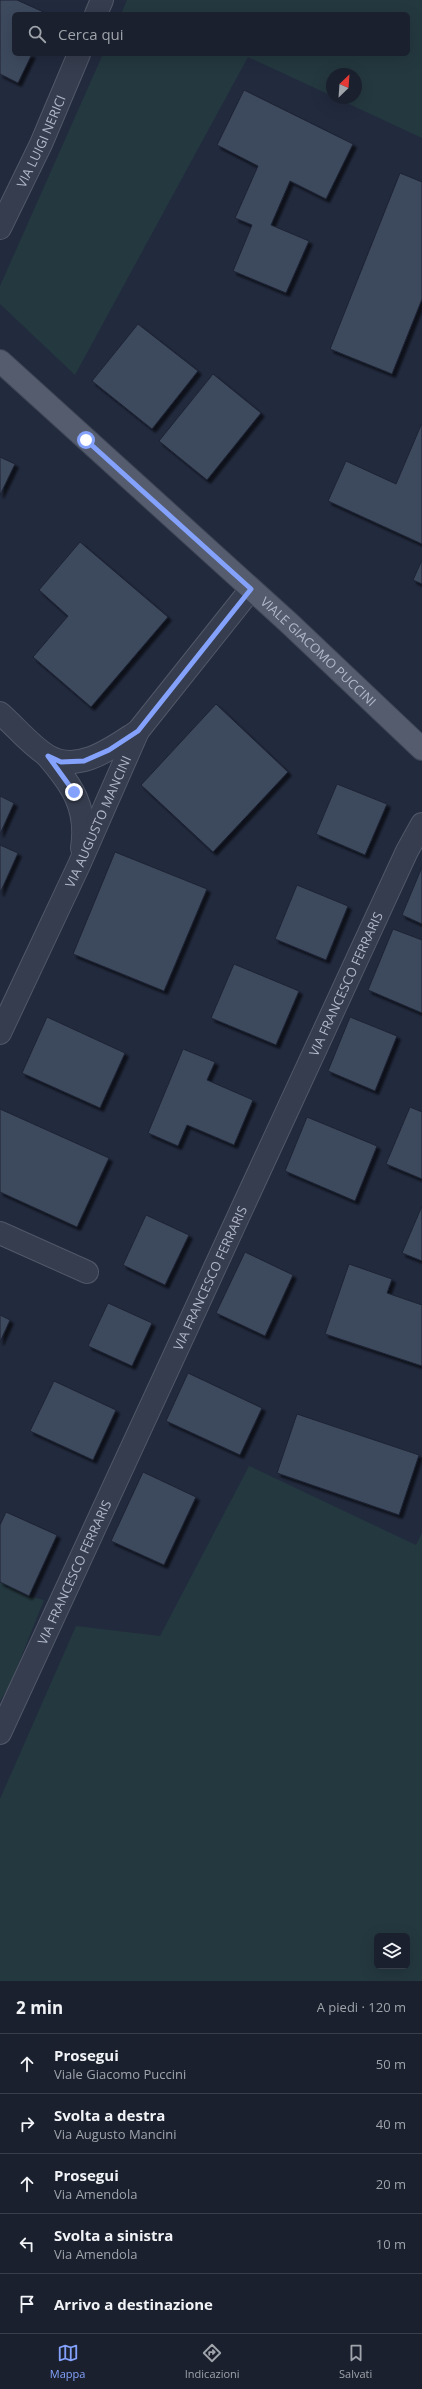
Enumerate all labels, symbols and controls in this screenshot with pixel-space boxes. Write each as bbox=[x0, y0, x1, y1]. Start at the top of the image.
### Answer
search box bbox=[12, 12, 410, 56]
icon: search bbox=[26, 23, 48, 45]
text: Cerca qui bbox=[58, 24, 124, 44]
north arrow bbox=[326, 68, 362, 104]
street label: VIA LUIGI NERICI bbox=[12, 92, 70, 191]
route start bbox=[77, 431, 95, 449]
street label: VIALE GIACOMO PUCCINI bbox=[257, 593, 380, 710]
street label: VIA AUGUSTO MANCINI bbox=[61, 753, 135, 890]
route end bbox=[65, 783, 83, 801]
street label: VIA FRANCESCO FERRARIS bbox=[305, 909, 387, 1059]
street label: VIA FRANCESCO FERRARIS bbox=[169, 1203, 251, 1353]
street label: VIA FRANCESCO FERRARIS bbox=[33, 1497, 115, 1647]
map controls bbox=[374, 1933, 410, 1969]
button: layers bbox=[374, 1933, 410, 1969]
text: 2 min bbox=[16, 1996, 63, 2019]
text: A piedi · 120 m bbox=[317, 1998, 406, 2016]
text: Prosegui bbox=[54, 2045, 119, 2065]
icon: ahead bbox=[16, 2053, 38, 2075]
text: 50 m bbox=[376, 2055, 406, 2073]
text: Viale Giacomo Puccini bbox=[54, 2065, 186, 2083]
text: Svolta a destra bbox=[54, 2105, 165, 2125]
icon: right bbox=[16, 2113, 38, 2135]
text: 40 m bbox=[376, 2115, 406, 2133]
text: Via Augusto Mancini bbox=[54, 2125, 177, 2143]
text: Prosegui bbox=[54, 2165, 119, 2185]
icon: ahead bbox=[16, 2173, 38, 2195]
text: 20 m bbox=[376, 2175, 406, 2193]
text: Via Amendola bbox=[54, 2185, 137, 2203]
text: Svolta a sinistra bbox=[54, 2225, 173, 2245]
icon: left bbox=[16, 2233, 38, 2255]
text: 10 m bbox=[376, 2235, 406, 2253]
text: Via Amendola bbox=[54, 2245, 137, 2263]
icon: arrive bbox=[16, 2293, 38, 2315]
text: Arrivo a destinazione bbox=[54, 2294, 213, 2314]
tab: Mappa bbox=[50, 2342, 85, 2381]
tab: Indicazioni bbox=[185, 2342, 240, 2381]
tab: Salvati bbox=[339, 2342, 372, 2381]

